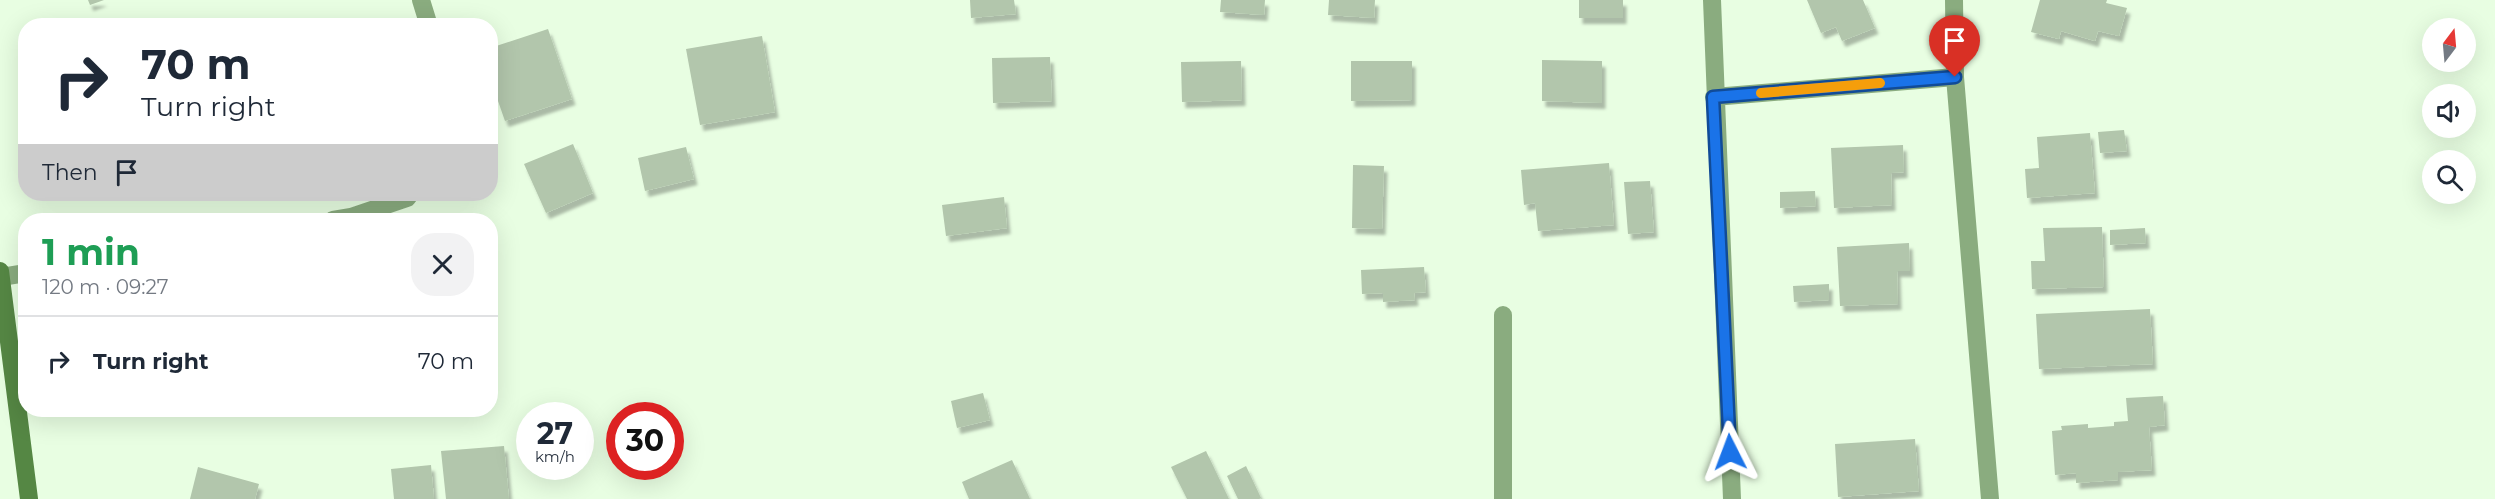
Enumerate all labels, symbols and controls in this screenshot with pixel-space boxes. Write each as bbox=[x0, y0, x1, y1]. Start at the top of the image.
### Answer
pin bbox=[1929, 15, 1980, 77]
north arrow bbox=[2422, 18, 2476, 72]
map controls bbox=[2422, 18, 2476, 204]
icon: arrive bbox=[1938, 24, 1971, 57]
text: 70 m bbox=[141, 38, 251, 90]
icon: right bbox=[42, 42, 120, 120]
button: sound bbox=[2422, 84, 2476, 138]
text: Turn right bbox=[141, 90, 276, 123]
button: search bbox=[2422, 150, 2476, 204]
icon: arrive bbox=[110, 156, 143, 189]
text: Then bbox=[42, 159, 98, 186]
text: 1 min bbox=[42, 230, 140, 274]
button: close bbox=[411, 233, 474, 296]
text: 120 m · 09:27 bbox=[42, 275, 169, 299]
icon: right bbox=[42, 345, 75, 378]
text: Turn right bbox=[93, 348, 208, 375]
text: 70 m bbox=[418, 348, 474, 375]
speed limit sign: 30 bbox=[606, 402, 684, 480]
text: 27 bbox=[537, 415, 573, 452]
position arrow bbox=[1698, 420, 1762, 484]
text: km/h bbox=[535, 447, 575, 466]

